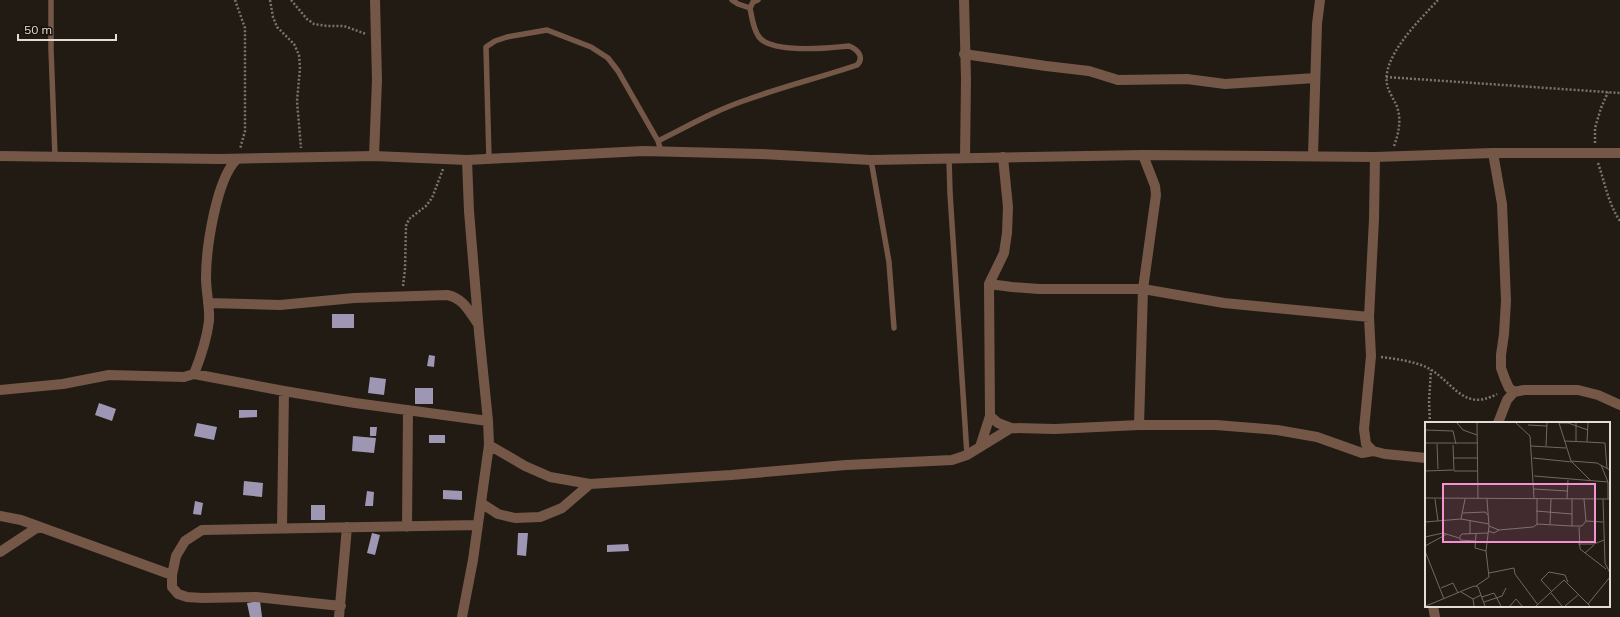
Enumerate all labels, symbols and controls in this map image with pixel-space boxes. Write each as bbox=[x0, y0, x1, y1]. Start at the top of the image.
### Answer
scale bar bbox=[18, 16, 116, 42]
text: 50 m bbox=[24, 22, 52, 37]
inset map bbox=[1425, 422, 1610, 607]

